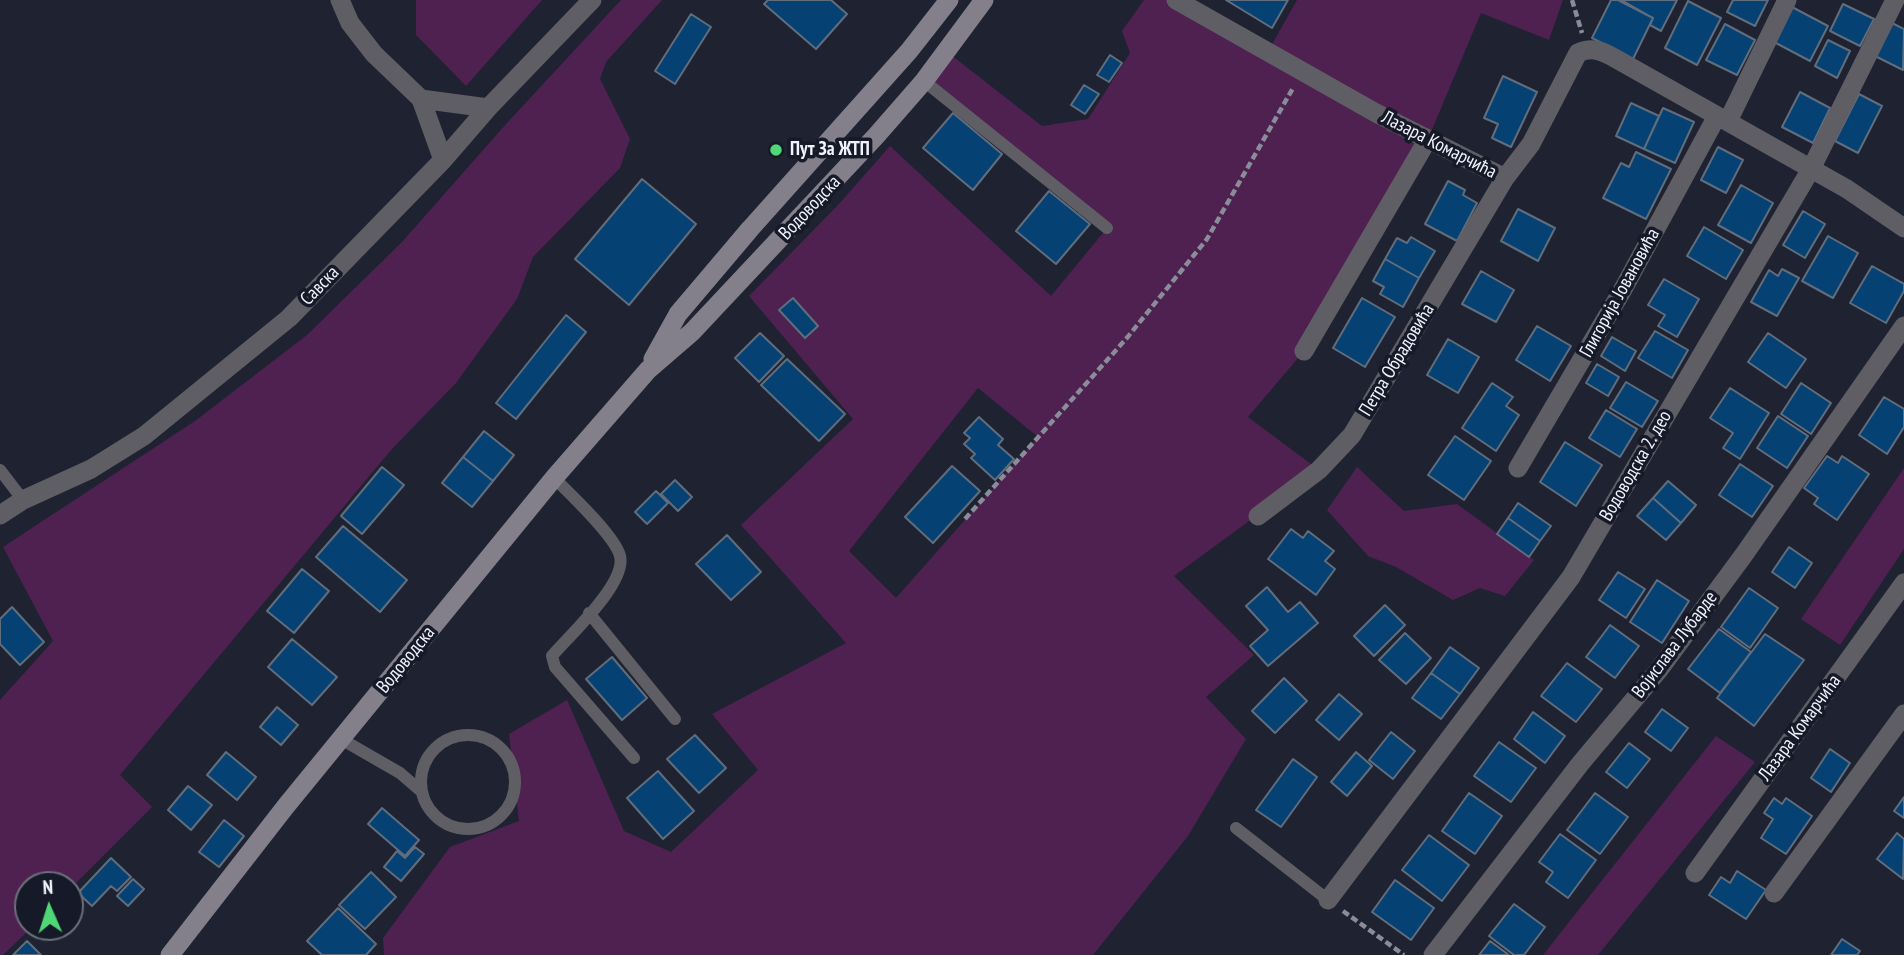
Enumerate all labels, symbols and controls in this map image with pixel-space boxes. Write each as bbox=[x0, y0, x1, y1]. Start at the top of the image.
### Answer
street label: Лазара Комарчића bbox=[1378, 106, 1500, 184]
place label: Пут За ЖТП bbox=[790, 139, 870, 161]
marker: Пут За ЖТП bbox=[768, 142, 784, 158]
street label: Водоводска bbox=[775, 171, 845, 245]
street label: Глигорија Јовановића bbox=[1575, 225, 1665, 361]
street label: Савска bbox=[296, 262, 344, 310]
street label: Петра Обрадовића bbox=[1355, 300, 1439, 420]
street label: Водоводска 2. део bbox=[1595, 407, 1677, 525]
street label: Војислава Лубарде bbox=[1627, 587, 1723, 703]
street label: Водоводска bbox=[372, 622, 440, 698]
street label: Лазара Комарчића bbox=[1754, 670, 1846, 786]
north arrow bbox=[14, 871, 84, 941]
text: N bbox=[42, 875, 54, 899]

